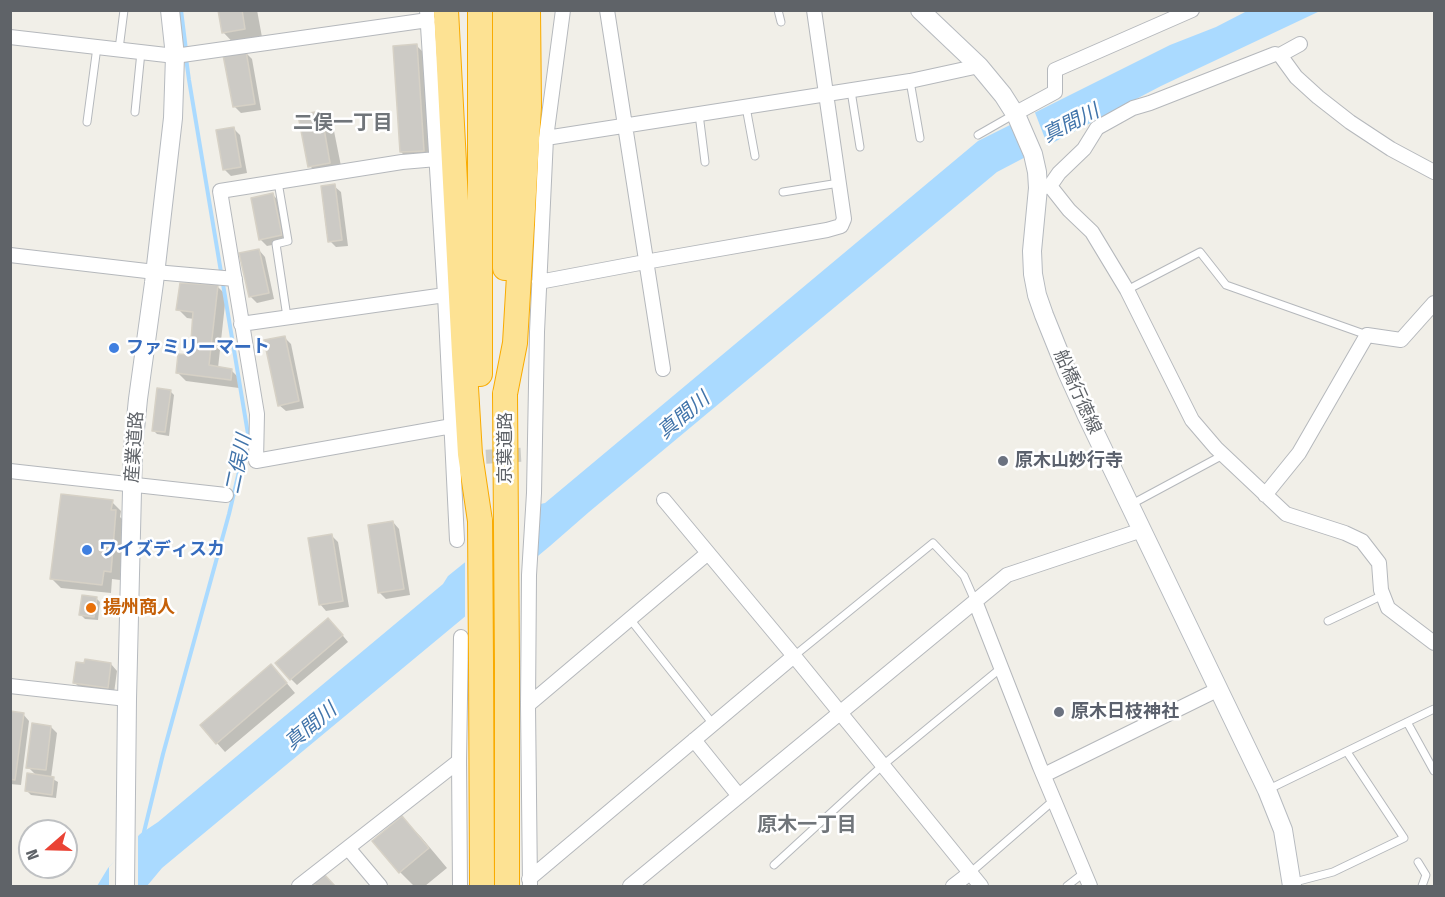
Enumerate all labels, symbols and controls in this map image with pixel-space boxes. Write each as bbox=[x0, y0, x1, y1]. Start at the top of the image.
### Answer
water label: 真間川 bbox=[1039, 100, 1103, 148]
district label: 二俣一丁目 bbox=[293, 111, 393, 135]
place label: ファミリーマート bbox=[126, 337, 270, 359]
marker: ファミリーマート bbox=[107, 341, 121, 355]
street label: 船橋行徳線 bbox=[1049, 346, 1105, 438]
water label: 真間川 bbox=[653, 388, 715, 444]
street label: 産業道路 bbox=[122, 410, 148, 484]
street label: 京葉道路 bbox=[495, 412, 517, 484]
water label: 二俣川 bbox=[221, 432, 257, 496]
place label: 原木山妙行寺 bbox=[1015, 450, 1123, 472]
marker: 原木山妙行寺 bbox=[996, 454, 1010, 468]
place label: ワイズディスカ bbox=[99, 539, 225, 561]
marker: ワイズディスカ bbox=[80, 543, 94, 557]
place label: 揚州商人 bbox=[103, 597, 175, 619]
marker: 揚州商人 bbox=[84, 601, 98, 615]
water label: 真間川 bbox=[280, 699, 342, 755]
place label: 原木日枝神社 bbox=[1071, 701, 1179, 723]
marker: 原木日枝神社 bbox=[1052, 705, 1066, 719]
district label: 原木一丁目 bbox=[757, 813, 857, 837]
north arrow bbox=[18, 819, 78, 879]
text: N bbox=[22, 847, 43, 862]

